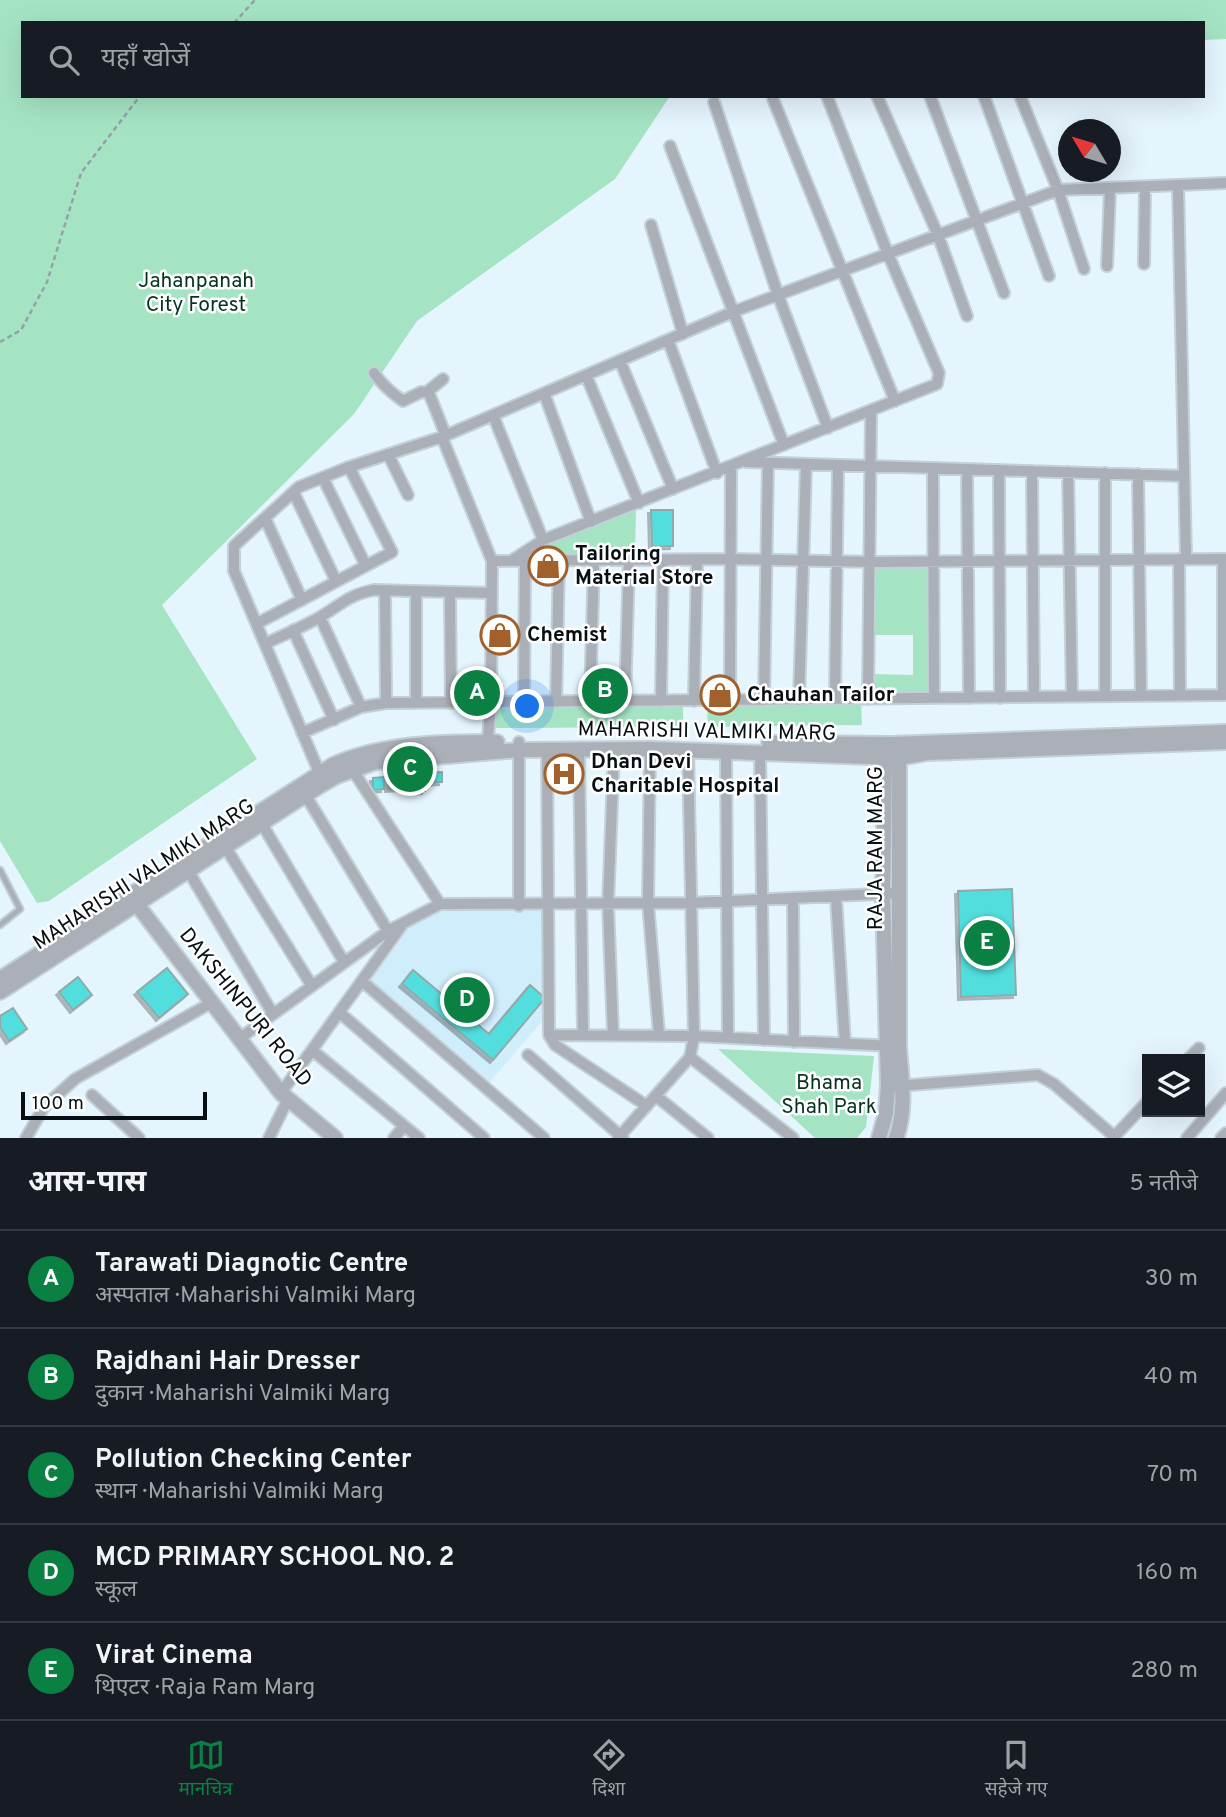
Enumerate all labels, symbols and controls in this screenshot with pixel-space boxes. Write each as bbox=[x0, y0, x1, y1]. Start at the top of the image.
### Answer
search box bbox=[21, 21, 1205, 98]
icon: search bbox=[45, 41, 83, 79]
text: यहाँ खोजें bbox=[101, 43, 190, 76]
north arrow bbox=[1058, 119, 1121, 182]
park label: Jahanpanah City Forest bbox=[138, 268, 254, 319]
place label: Tailoring Material Store bbox=[575, 541, 713, 592]
shop icon: Tailoring Material Store bbox=[527, 545, 569, 587]
shop icon: Chemist bbox=[479, 614, 521, 656]
place label: Chemist bbox=[527, 622, 607, 649]
pin: B bbox=[582, 665, 628, 717]
pin: A bbox=[454, 667, 500, 719]
shop icon: Chauhan Tailor bbox=[699, 674, 741, 716]
place label: Chauhan Tailor bbox=[747, 682, 895, 709]
your location bbox=[510, 689, 544, 723]
street label: MAHARISHI VALMIKI MARG bbox=[577, 716, 837, 748]
pin: C bbox=[387, 743, 433, 795]
place label: Dhan Devi Charitable Hospital bbox=[591, 749, 779, 800]
hospital icon: Dhan Devi Charitable Hospital bbox=[543, 753, 585, 795]
street label: RAJA RAM MARG bbox=[863, 766, 890, 930]
street label: MAHARISHI VALMIKI MARG bbox=[28, 793, 260, 957]
pin: E bbox=[964, 917, 1010, 969]
street label: DAKSHINPURI ROAD bbox=[172, 923, 318, 1093]
pin: D bbox=[444, 974, 490, 1026]
map controls bbox=[1142, 1054, 1205, 1117]
button: layers bbox=[1142, 1054, 1205, 1117]
park label: Bhama Shah Park bbox=[781, 1070, 877, 1121]
scale bar bbox=[21, 1089, 206, 1121]
text: 100 m bbox=[32, 1092, 84, 1116]
text: आस-पास bbox=[28, 1165, 146, 1202]
text: 5 नतीजे bbox=[1129, 1170, 1198, 1199]
text: Tarawati Diagnotic Centre bbox=[95, 1248, 408, 1281]
text: A bbox=[43, 1265, 59, 1294]
text: 30 m bbox=[1145, 1265, 1198, 1294]
text: अस्पताल · Maharishi Valmiki Marg bbox=[95, 1282, 416, 1311]
text: Rajdhani Hair Dresser bbox=[95, 1346, 360, 1379]
text: B bbox=[43, 1363, 59, 1392]
text: 40 m bbox=[1144, 1363, 1198, 1392]
text: दुकान · Maharishi Valmiki Marg bbox=[95, 1380, 390, 1409]
text: Pollution Checking Center bbox=[95, 1444, 412, 1477]
text: C bbox=[44, 1461, 58, 1490]
text: 70 m bbox=[1147, 1461, 1198, 1490]
text: स्थान · Maharishi Valmiki Marg bbox=[95, 1478, 384, 1507]
text: MCD PRIMARY SCHOOL NO. 2 bbox=[95, 1542, 454, 1575]
text: D bbox=[43, 1559, 59, 1588]
text: 160 m bbox=[1136, 1559, 1198, 1588]
text: स्कूल bbox=[95, 1576, 137, 1605]
text: Virat Cinema bbox=[95, 1640, 253, 1673]
text: E bbox=[44, 1657, 58, 1686]
text: 280 m bbox=[1130, 1657, 1198, 1686]
text: थिएटर · Raja Ram Marg bbox=[95, 1674, 315, 1703]
tab: मानचित्र bbox=[178, 1736, 233, 1803]
tab: दिशा bbox=[590, 1736, 628, 1803]
tab: सहेजे गए bbox=[985, 1736, 1047, 1803]

